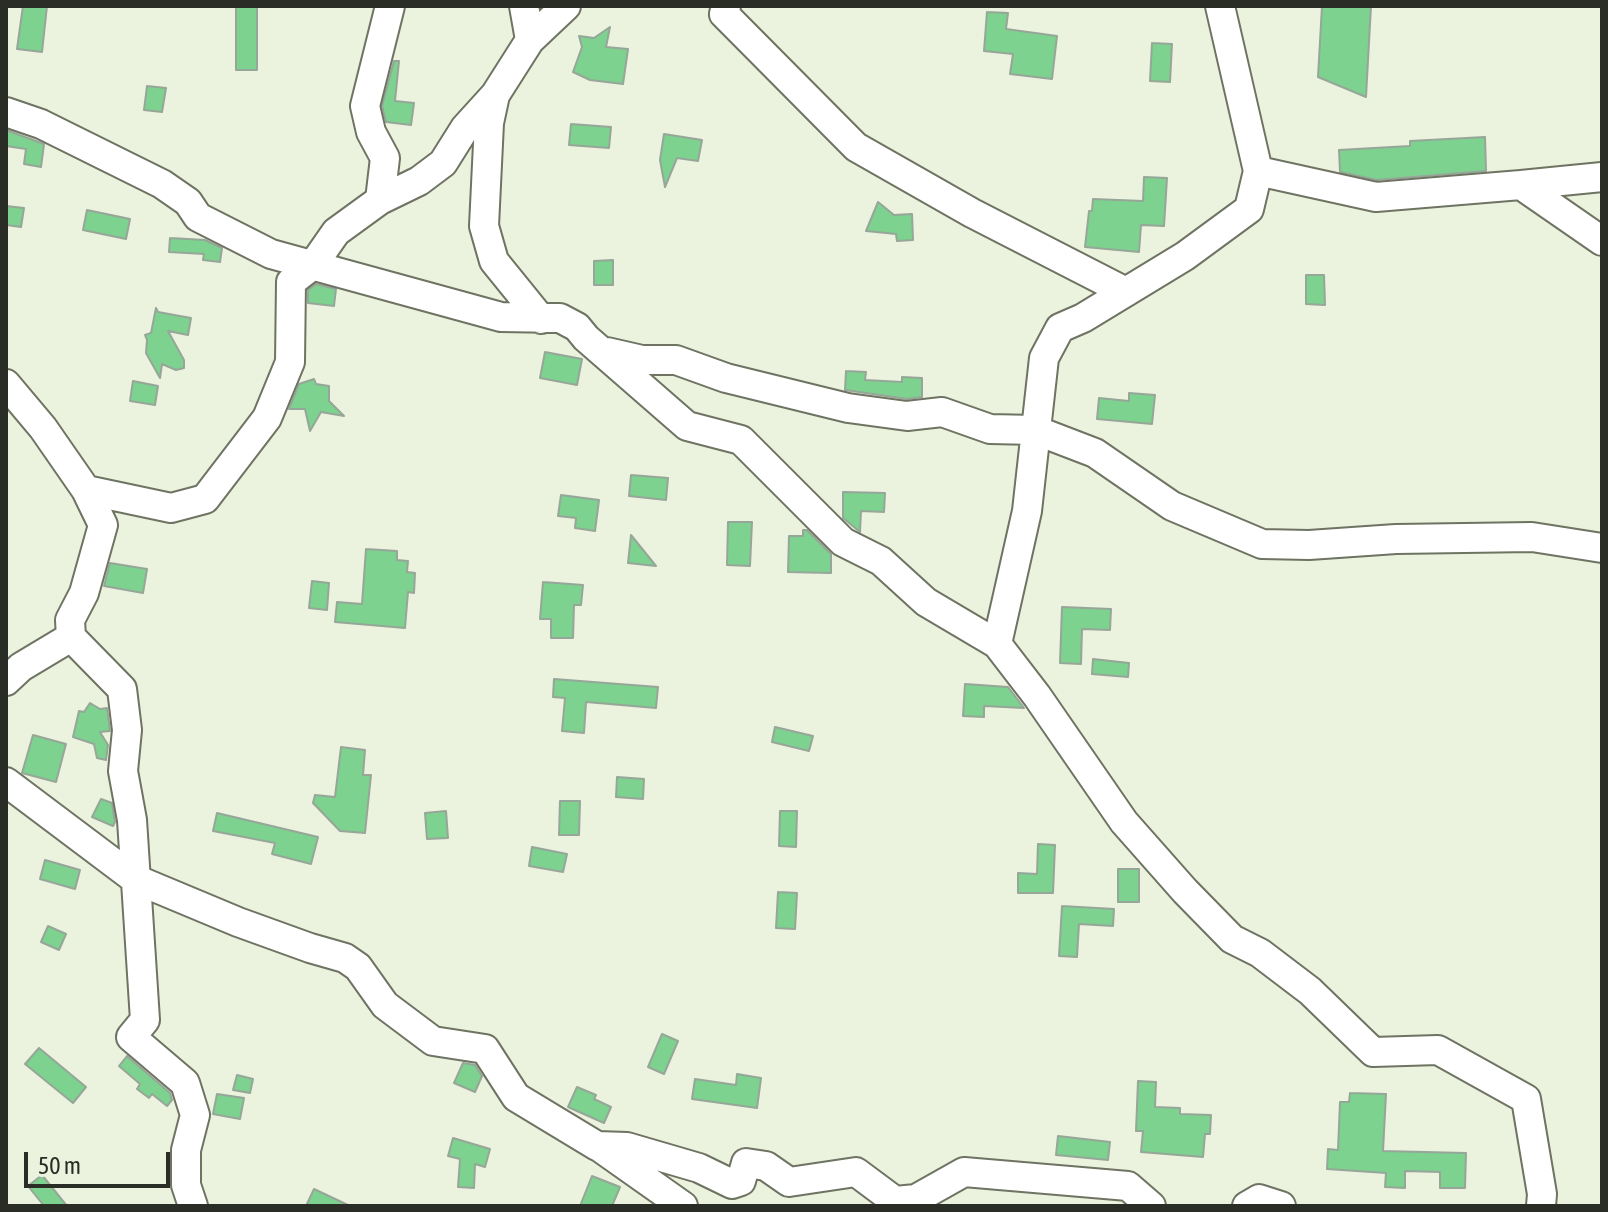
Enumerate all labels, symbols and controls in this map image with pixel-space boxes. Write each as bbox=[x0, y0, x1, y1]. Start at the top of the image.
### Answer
scale bar bbox=[28, 1136, 174, 1186]
text: 50 m bbox=[38, 1152, 81, 1179]

